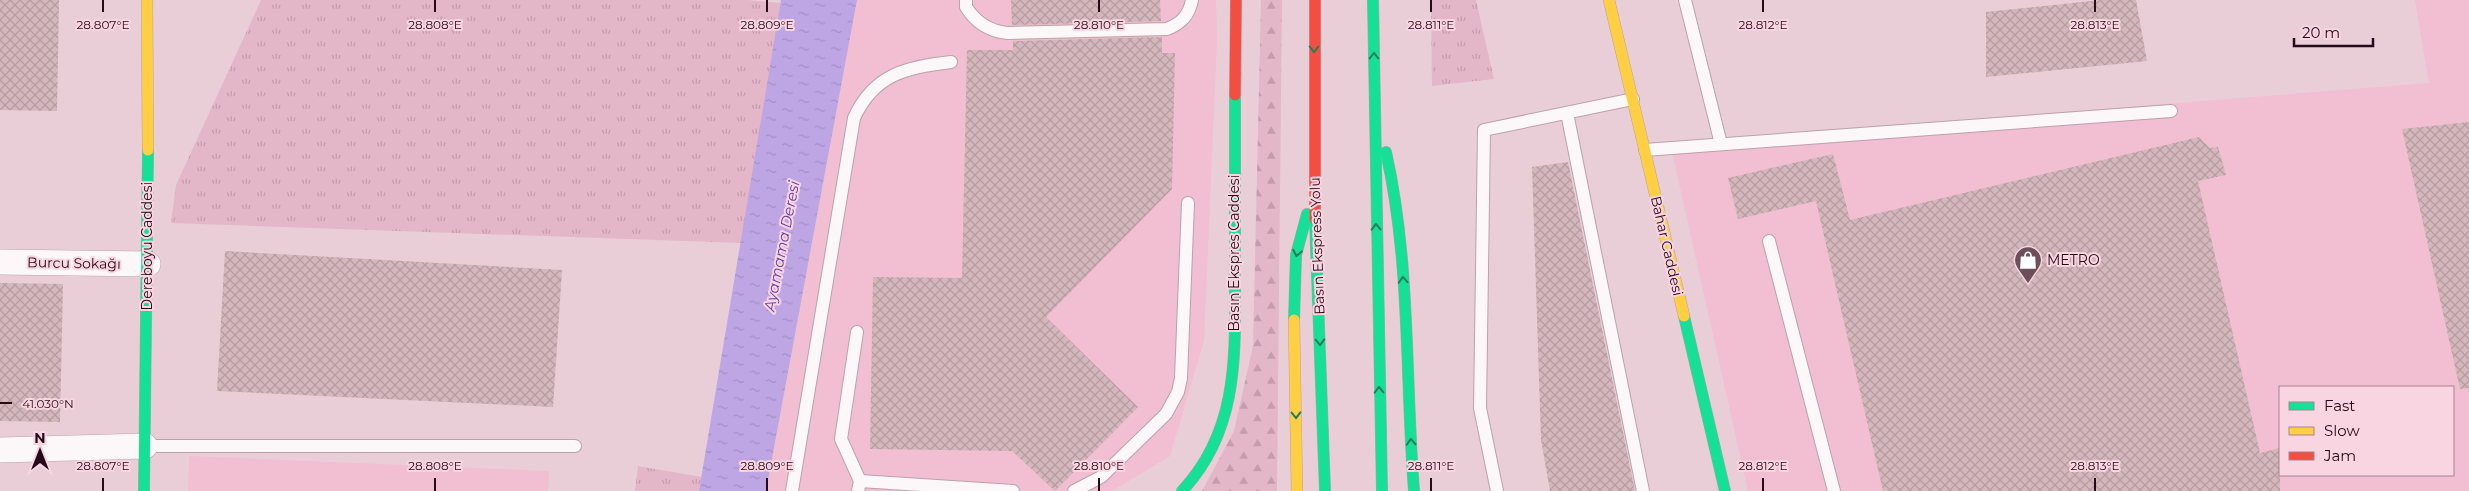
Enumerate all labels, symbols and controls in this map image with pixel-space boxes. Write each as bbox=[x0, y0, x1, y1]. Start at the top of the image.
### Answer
scale bar bbox=[2294, 15, 2373, 47]
text: 28.807°E bbox=[77, 17, 129, 32]
text: 28.808°E bbox=[408, 17, 462, 32]
text: 28.809°E bbox=[740, 17, 794, 32]
text: 28.810°E bbox=[1074, 17, 1124, 32]
text: 28.811°E bbox=[1408, 17, 1454, 32]
text: 28.812°E bbox=[1738, 17, 1788, 32]
text: 28.813°E bbox=[2071, 17, 2119, 32]
text: 20 m bbox=[2302, 23, 2340, 42]
one-way arrow bbox=[1309, 45, 1319, 53]
one-way arrow bbox=[1368, 51, 1379, 59]
street label: Basın Ekspres Caddesi bbox=[1225, 175, 1243, 331]
street label: Basın Ekspress Yolu bbox=[1306, 177, 1328, 315]
water label: Ayamama Deresi bbox=[759, 178, 804, 314]
street label: Dereboyu Caddesi bbox=[138, 182, 156, 310]
street label: Bahar Caddesi bbox=[1647, 194, 1687, 298]
one-way arrow bbox=[1370, 223, 1381, 231]
shop icon: METRO bbox=[2013, 245, 2043, 284]
one-way arrow bbox=[1293, 248, 1303, 257]
place label: METRO bbox=[2047, 251, 2100, 269]
street label: Burcu Sokağı bbox=[27, 253, 121, 273]
one-way arrow bbox=[1398, 276, 1409, 284]
one-way arrow bbox=[1314, 339, 1325, 347]
one-way arrow bbox=[1373, 386, 1384, 394]
legend bbox=[2279, 386, 2454, 476]
text: 41.030°N bbox=[22, 396, 74, 411]
text: Fast bbox=[2324, 396, 2355, 415]
one-way arrow bbox=[1290, 411, 1301, 419]
text: Slow bbox=[2324, 421, 2360, 440]
north arrow bbox=[15, 426, 65, 476]
text: N bbox=[34, 429, 46, 447]
one-way arrow bbox=[1406, 438, 1417, 446]
text: Jam bbox=[2323, 446, 2356, 465]
text: 28.807°E bbox=[77, 458, 129, 473]
text: 28.808°E bbox=[408, 458, 462, 473]
text: 28.809°E bbox=[740, 458, 794, 473]
text: 28.810°E bbox=[1074, 458, 1124, 473]
text: 28.811°E bbox=[1408, 458, 1454, 473]
text: 28.812°E bbox=[1738, 458, 1788, 473]
text: 28.813°E bbox=[2071, 458, 2119, 473]

